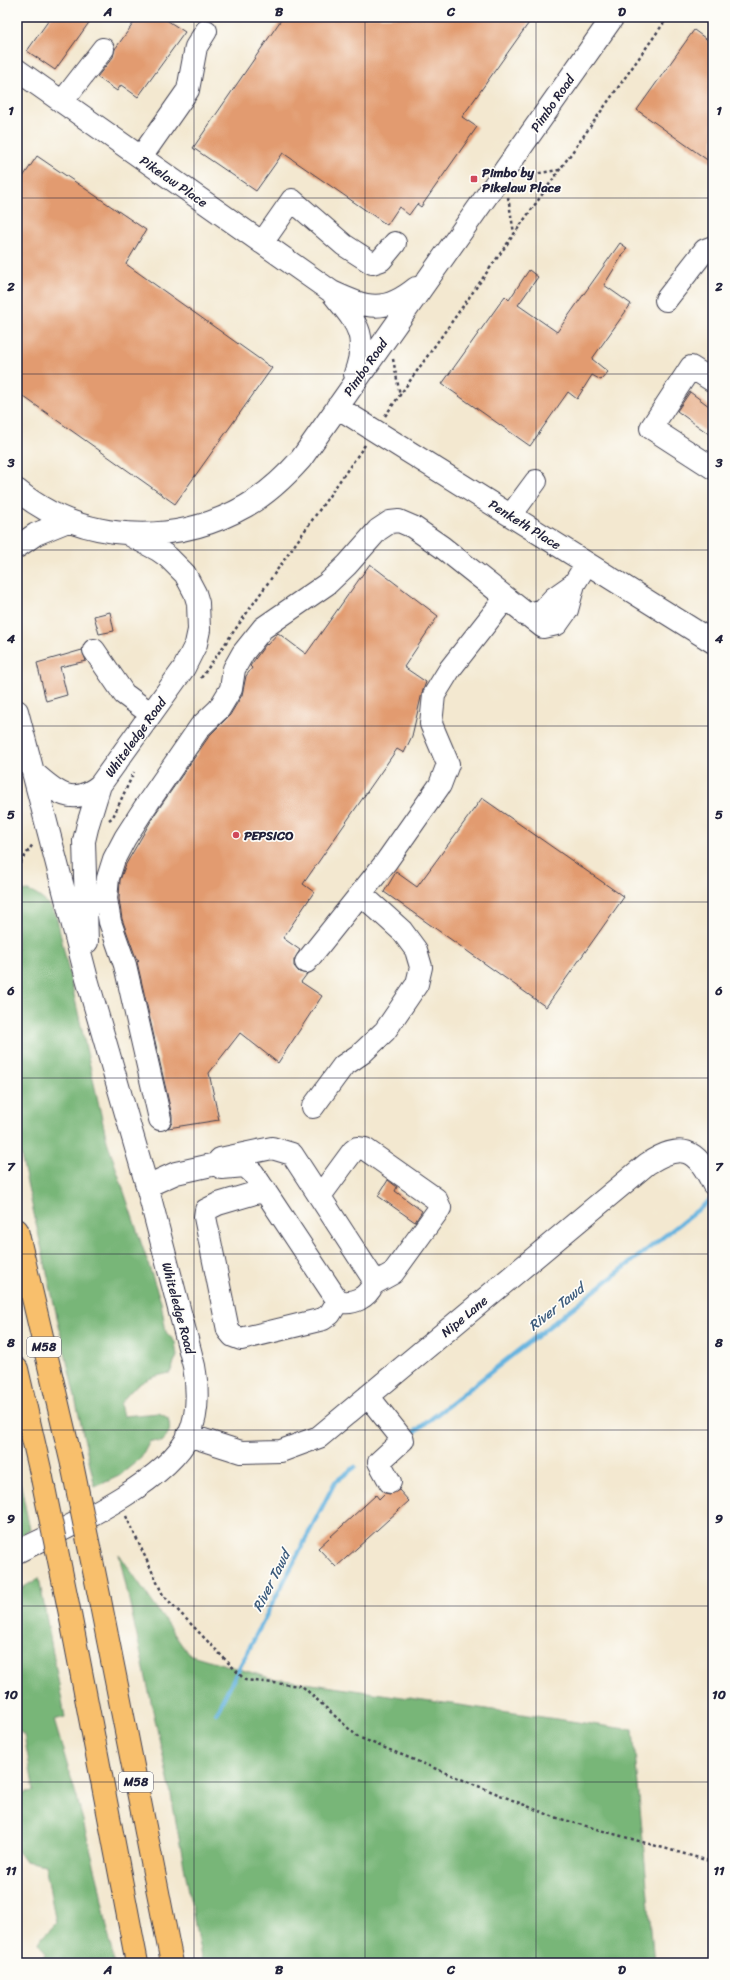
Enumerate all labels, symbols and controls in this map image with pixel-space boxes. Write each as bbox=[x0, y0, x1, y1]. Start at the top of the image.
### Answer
text: A bbox=[103, 0, 112, 23]
text: B bbox=[275, 0, 284, 23]
text: C bbox=[446, 0, 456, 23]
text: D bbox=[618, 0, 626, 23]
street label: Pimbo Road bbox=[524, 69, 581, 137]
text: 1 bbox=[8, 99, 14, 122]
text: 1 bbox=[716, 99, 722, 122]
street label: Pikelaw Place bbox=[135, 149, 213, 214]
place label: Pimbo by Pikelaw Place bbox=[482, 161, 561, 199]
marker: Pimbo by Pikelaw Place bbox=[469, 174, 479, 184]
text: 2 bbox=[6, 275, 15, 298]
text: 2 bbox=[714, 275, 723, 298]
street label: Pimbo Road bbox=[337, 333, 394, 401]
text: 3 bbox=[6, 451, 15, 474]
text: 3 bbox=[714, 451, 723, 474]
street label: Penketh Place bbox=[484, 493, 566, 556]
text: 4 bbox=[6, 627, 16, 650]
text: 4 bbox=[714, 627, 724, 650]
street label: Whiteledge Road bbox=[98, 692, 173, 782]
text: 5 bbox=[7, 803, 15, 826]
text: 5 bbox=[715, 803, 723, 826]
place label: PEPSICO bbox=[244, 824, 294, 847]
marker: PEPSICO bbox=[231, 830, 241, 840]
text: 6 bbox=[6, 979, 15, 1002]
text: 6 bbox=[714, 979, 723, 1002]
text: 7 bbox=[7, 1155, 16, 1178]
text: 7 bbox=[715, 1155, 724, 1178]
street label: Whiteledge Road bbox=[155, 1260, 202, 1358]
water label: River Tawd bbox=[523, 1275, 593, 1337]
street label: Nipe Lane bbox=[436, 1289, 493, 1343]
text: 8 bbox=[6, 1331, 15, 1354]
text: 8 bbox=[714, 1331, 723, 1354]
road number: M58 bbox=[27, 1337, 61, 1357]
text: 9 bbox=[7, 1507, 15, 1530]
text: 9 bbox=[715, 1507, 723, 1530]
water label: River Tawd bbox=[245, 1543, 299, 1616]
text: 10 bbox=[4, 1683, 18, 1706]
text: 10 bbox=[712, 1683, 726, 1706]
road number: M58 bbox=[119, 1772, 153, 1792]
text: 11 bbox=[5, 1859, 17, 1882]
text: 11 bbox=[713, 1859, 725, 1882]
text: A bbox=[103, 1958, 112, 1980]
text: B bbox=[275, 1958, 284, 1980]
text: C bbox=[446, 1958, 456, 1980]
text: D bbox=[618, 1958, 626, 1980]

